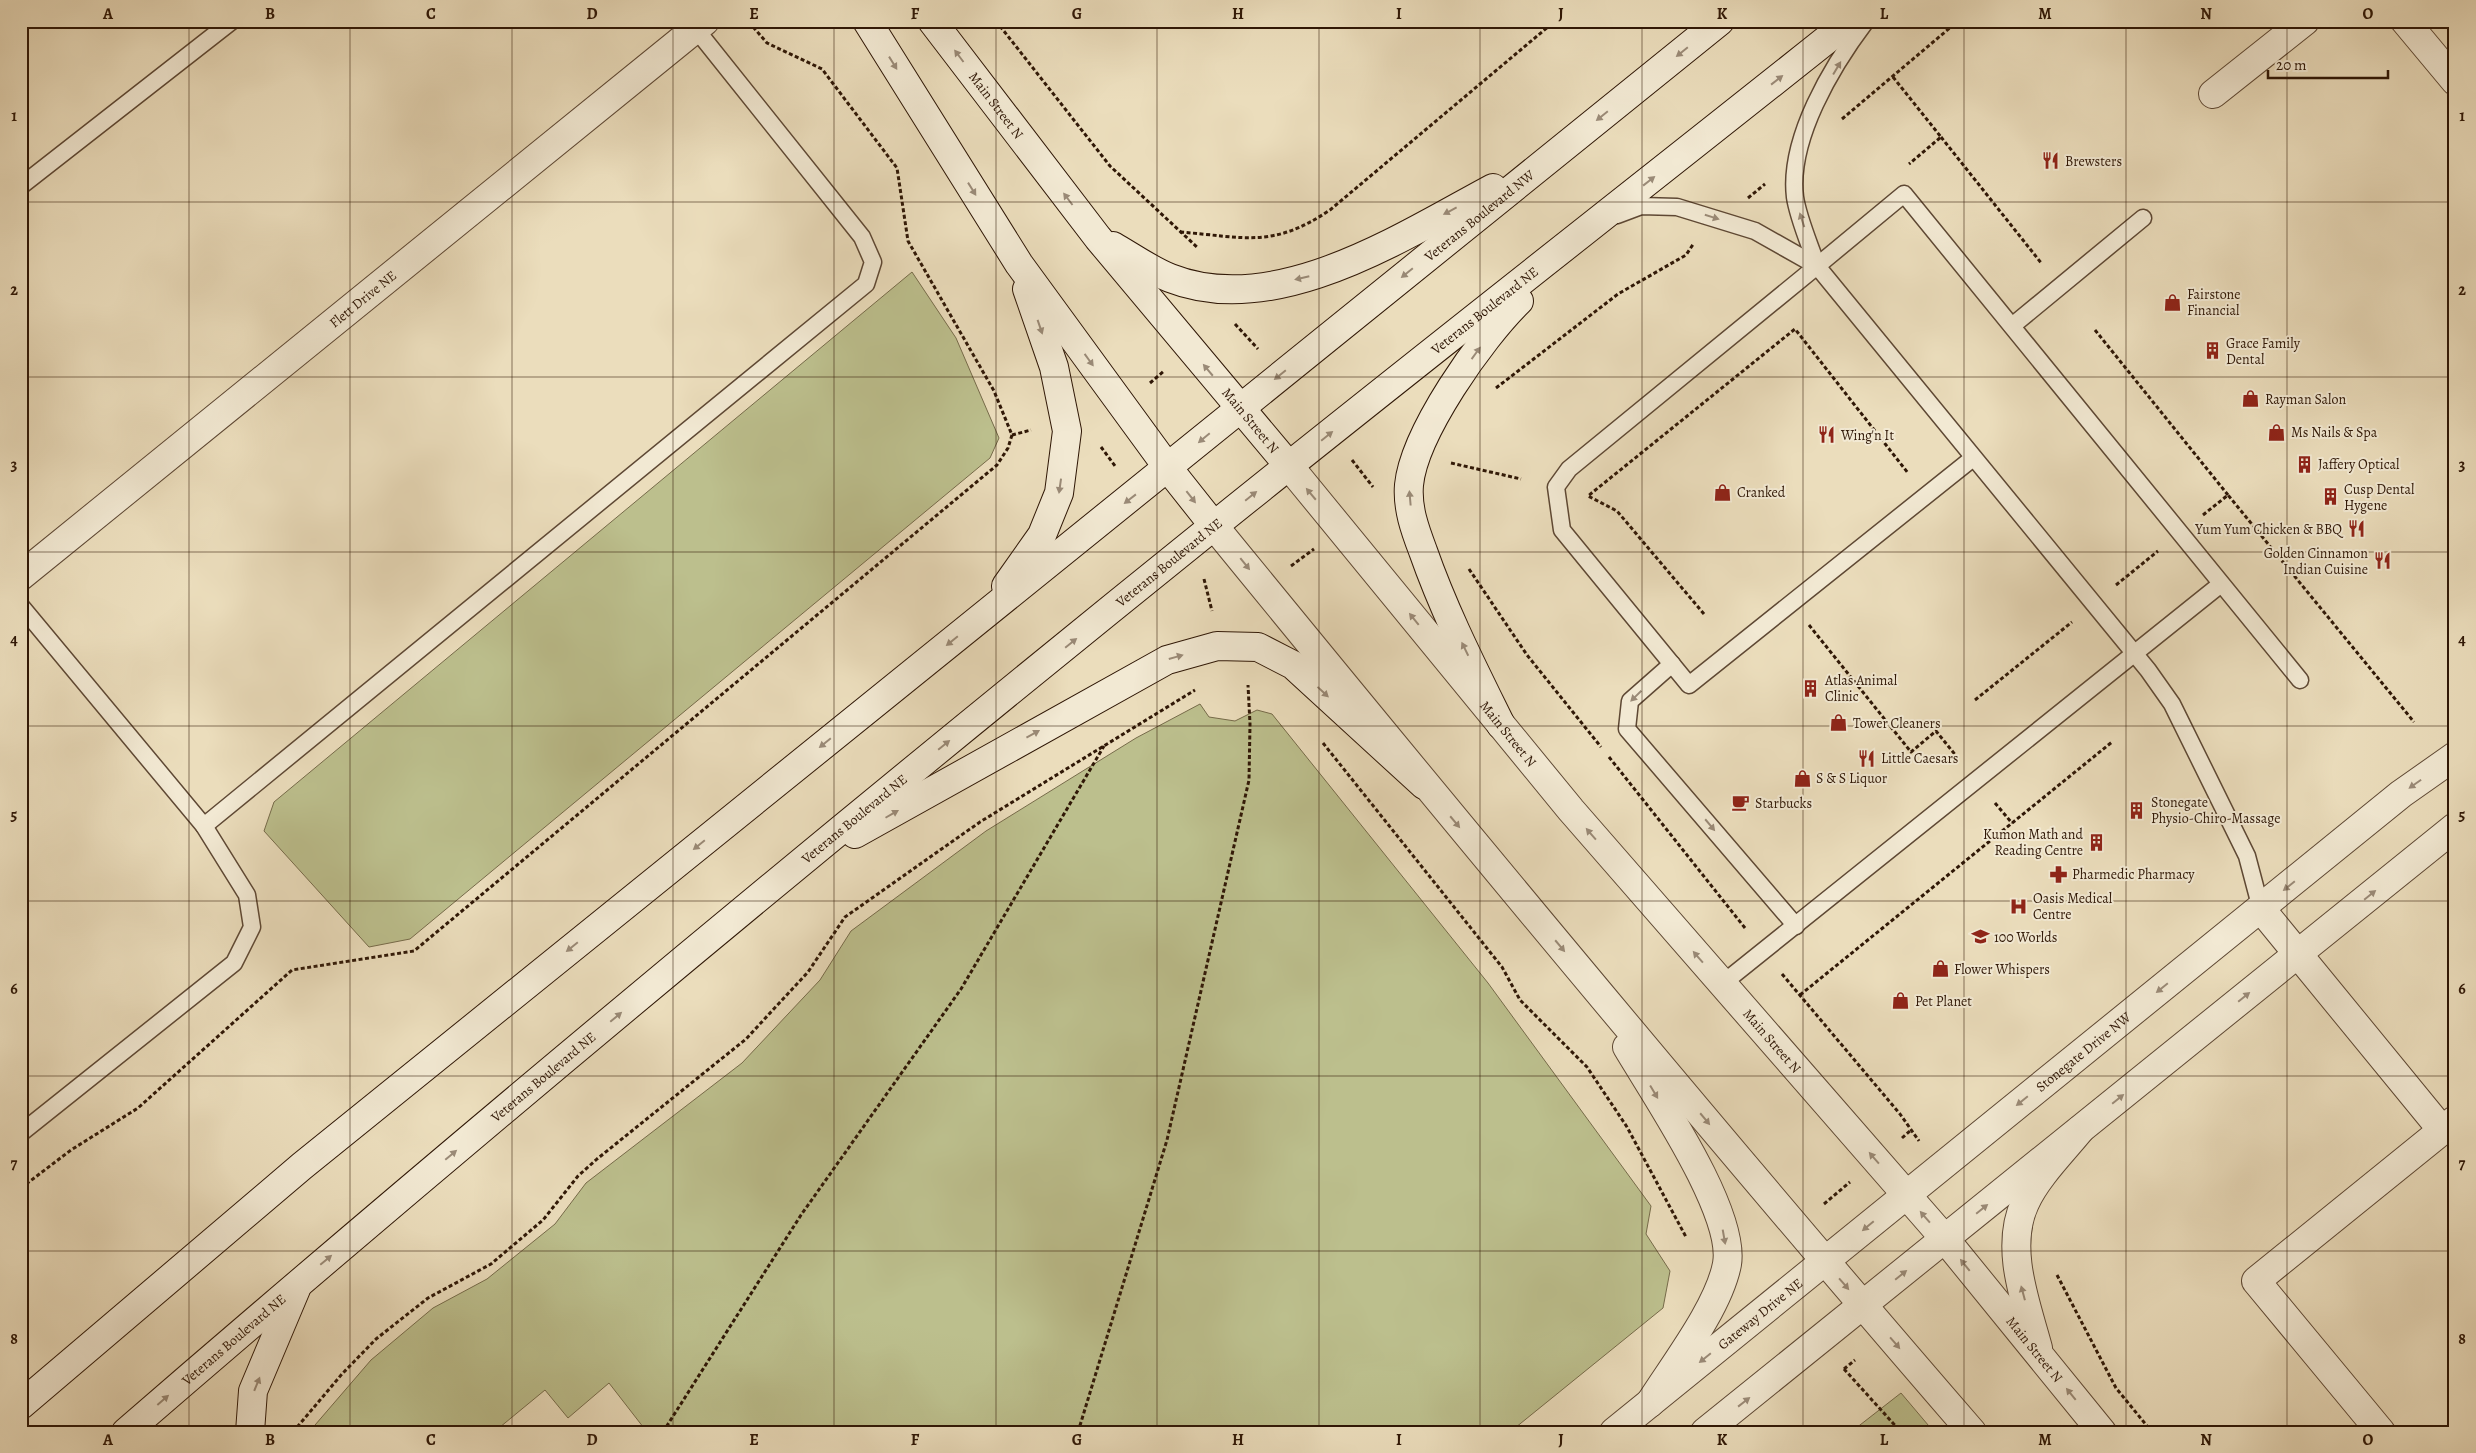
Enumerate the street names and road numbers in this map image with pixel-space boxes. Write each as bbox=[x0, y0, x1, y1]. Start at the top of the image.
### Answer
street label: Main Street N bbox=[965, 68, 1028, 143]
street label: Veterans Boulevard NW bbox=[1419, 165, 1539, 266]
street label: Veterans Boulevard NE bbox=[1426, 262, 1542, 359]
street label: Flett Drive NE bbox=[325, 266, 400, 332]
street label: Main Street N bbox=[1218, 384, 1284, 457]
street label: Veterans Boulevard NE bbox=[1111, 514, 1226, 612]
street label: Main Street N bbox=[1476, 697, 1541, 771]
street label: Veterans Boulevard NE bbox=[796, 770, 911, 868]
street label: Main Street N bbox=[1739, 1004, 1806, 1077]
street label: Stonegate Drive NW bbox=[2032, 1007, 2135, 1096]
street label: Veterans Boulevard NE bbox=[486, 1027, 600, 1127]
street label: Gateway Drive NE bbox=[1714, 1273, 1806, 1354]
street label: Veterans Boulevard NE bbox=[177, 1289, 290, 1390]
street label: Main Street N bbox=[2002, 1312, 2067, 1386]

